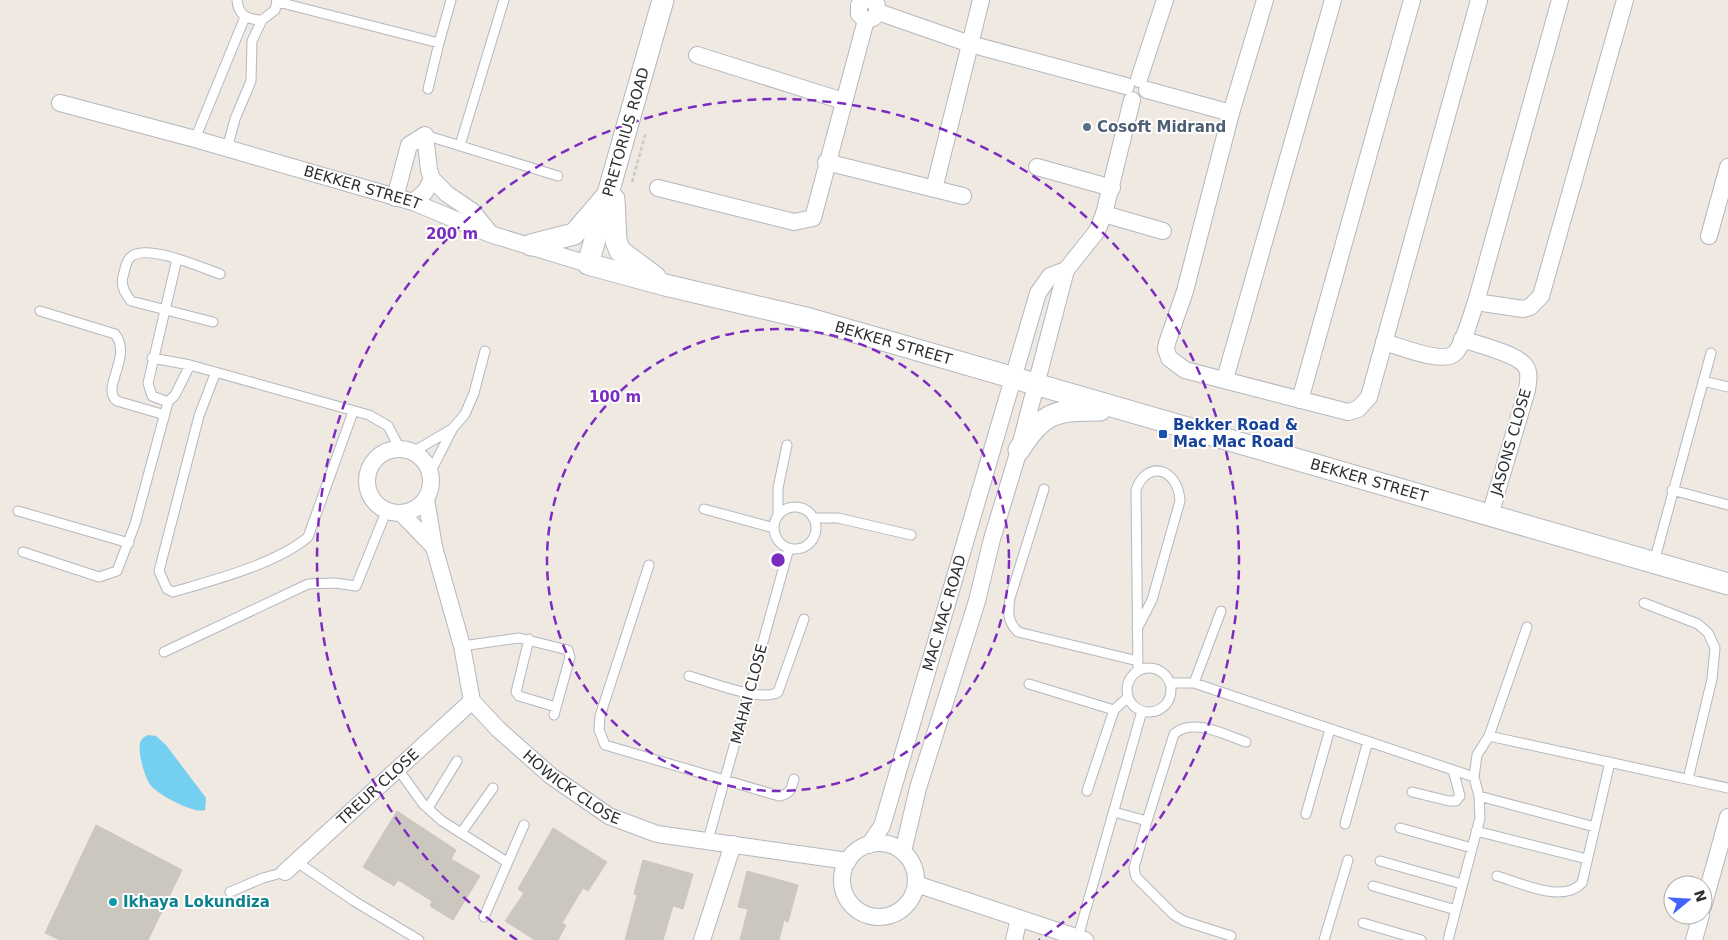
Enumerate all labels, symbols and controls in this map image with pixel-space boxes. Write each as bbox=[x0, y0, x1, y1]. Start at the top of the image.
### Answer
street label: PRETORIUS ROAD bbox=[599, 65, 653, 199]
place label: Cosoft Midrand bbox=[1097, 118, 1226, 136]
marker: Cosoft Midrand bbox=[1081, 121, 1093, 133]
street label: BEKKER STREET bbox=[302, 162, 425, 214]
text: 200 m bbox=[426, 225, 478, 243]
street label: BEKKER STREET bbox=[833, 318, 955, 369]
street label: JASONS CLOSE bbox=[1487, 386, 1535, 498]
text: 100 m bbox=[589, 388, 641, 406]
place label: Bekker Road & Mac Mac Road bbox=[1173, 416, 1298, 451]
marker: Bekker Road & Mac Mac Road bbox=[1157, 428, 1169, 440]
street label: BEKKER STREET bbox=[1308, 455, 1431, 506]
centre of rings bbox=[769, 551, 787, 569]
street label: MAC MAC ROAD bbox=[919, 553, 970, 673]
street label: MAHAI CLOSE bbox=[727, 642, 771, 746]
street label: TREUR CLOSE bbox=[333, 745, 423, 830]
street label: HOWICK CLOSE bbox=[519, 746, 623, 828]
north arrow bbox=[1663, 875, 1713, 925]
text: N bbox=[1691, 888, 1710, 904]
place label: Ikhaya Lokundiza bbox=[123, 893, 270, 911]
marker: Ikhaya Lokundiza bbox=[107, 896, 119, 908]

